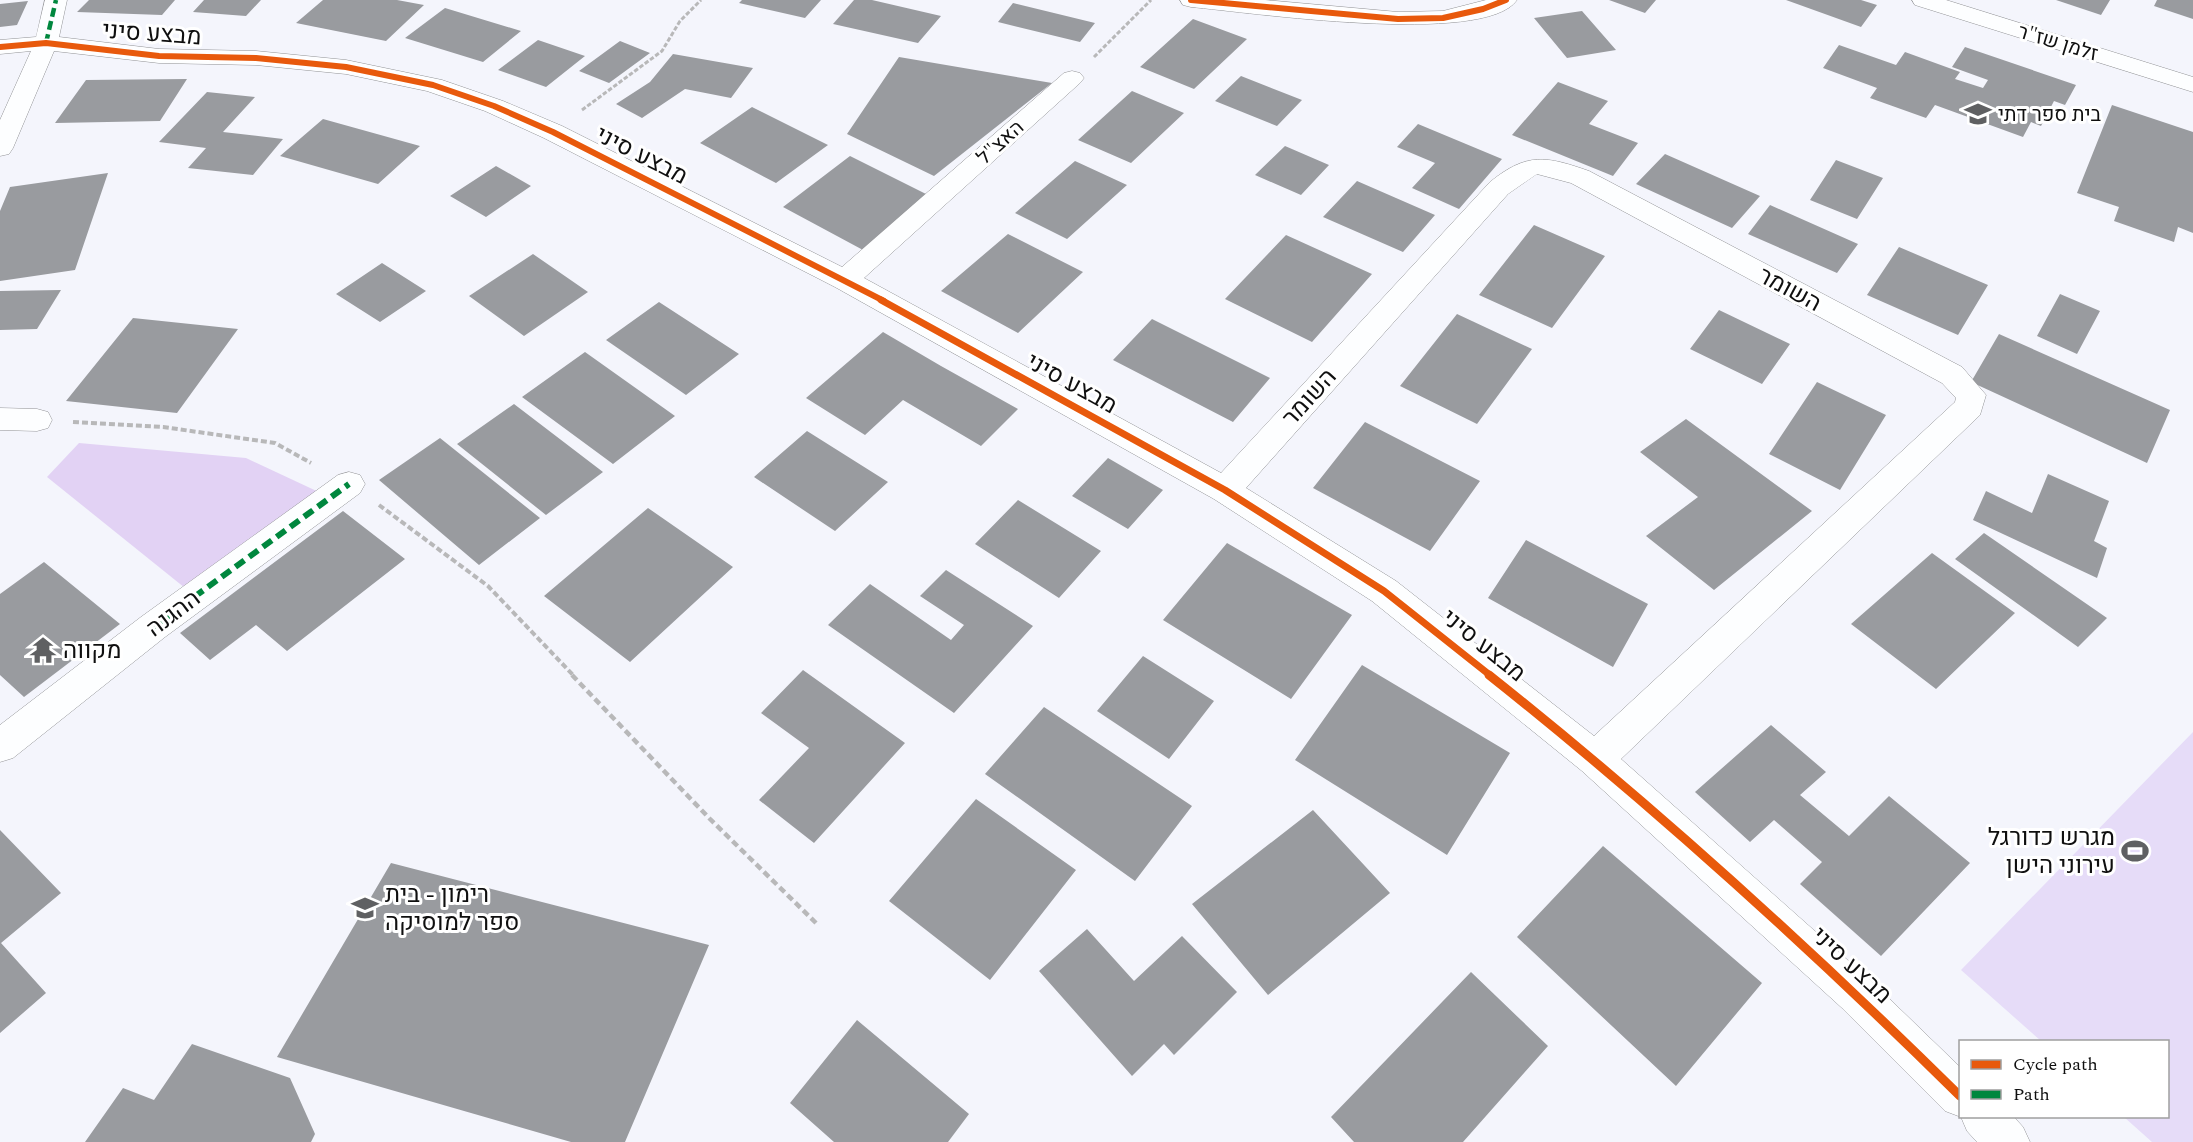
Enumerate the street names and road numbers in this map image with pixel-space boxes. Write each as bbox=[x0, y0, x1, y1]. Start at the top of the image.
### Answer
street label: מבצע סיני bbox=[101, 13, 203, 55]
street label: זלמן שז"ר bbox=[2014, 17, 2102, 69]
street label: האצ"ל bbox=[970, 113, 1031, 172]
street label: מבצע סיני bbox=[589, 117, 694, 194]
street label: השומר bbox=[1751, 258, 1828, 322]
street label: מבצע סיני bbox=[1019, 344, 1124, 424]
street label: השומר bbox=[1274, 361, 1346, 435]
street label: ההגנה bbox=[139, 581, 209, 646]
street label: מבצע סיני bbox=[1433, 601, 1533, 691]
street label: מבצע סיני bbox=[1803, 919, 1900, 1013]

